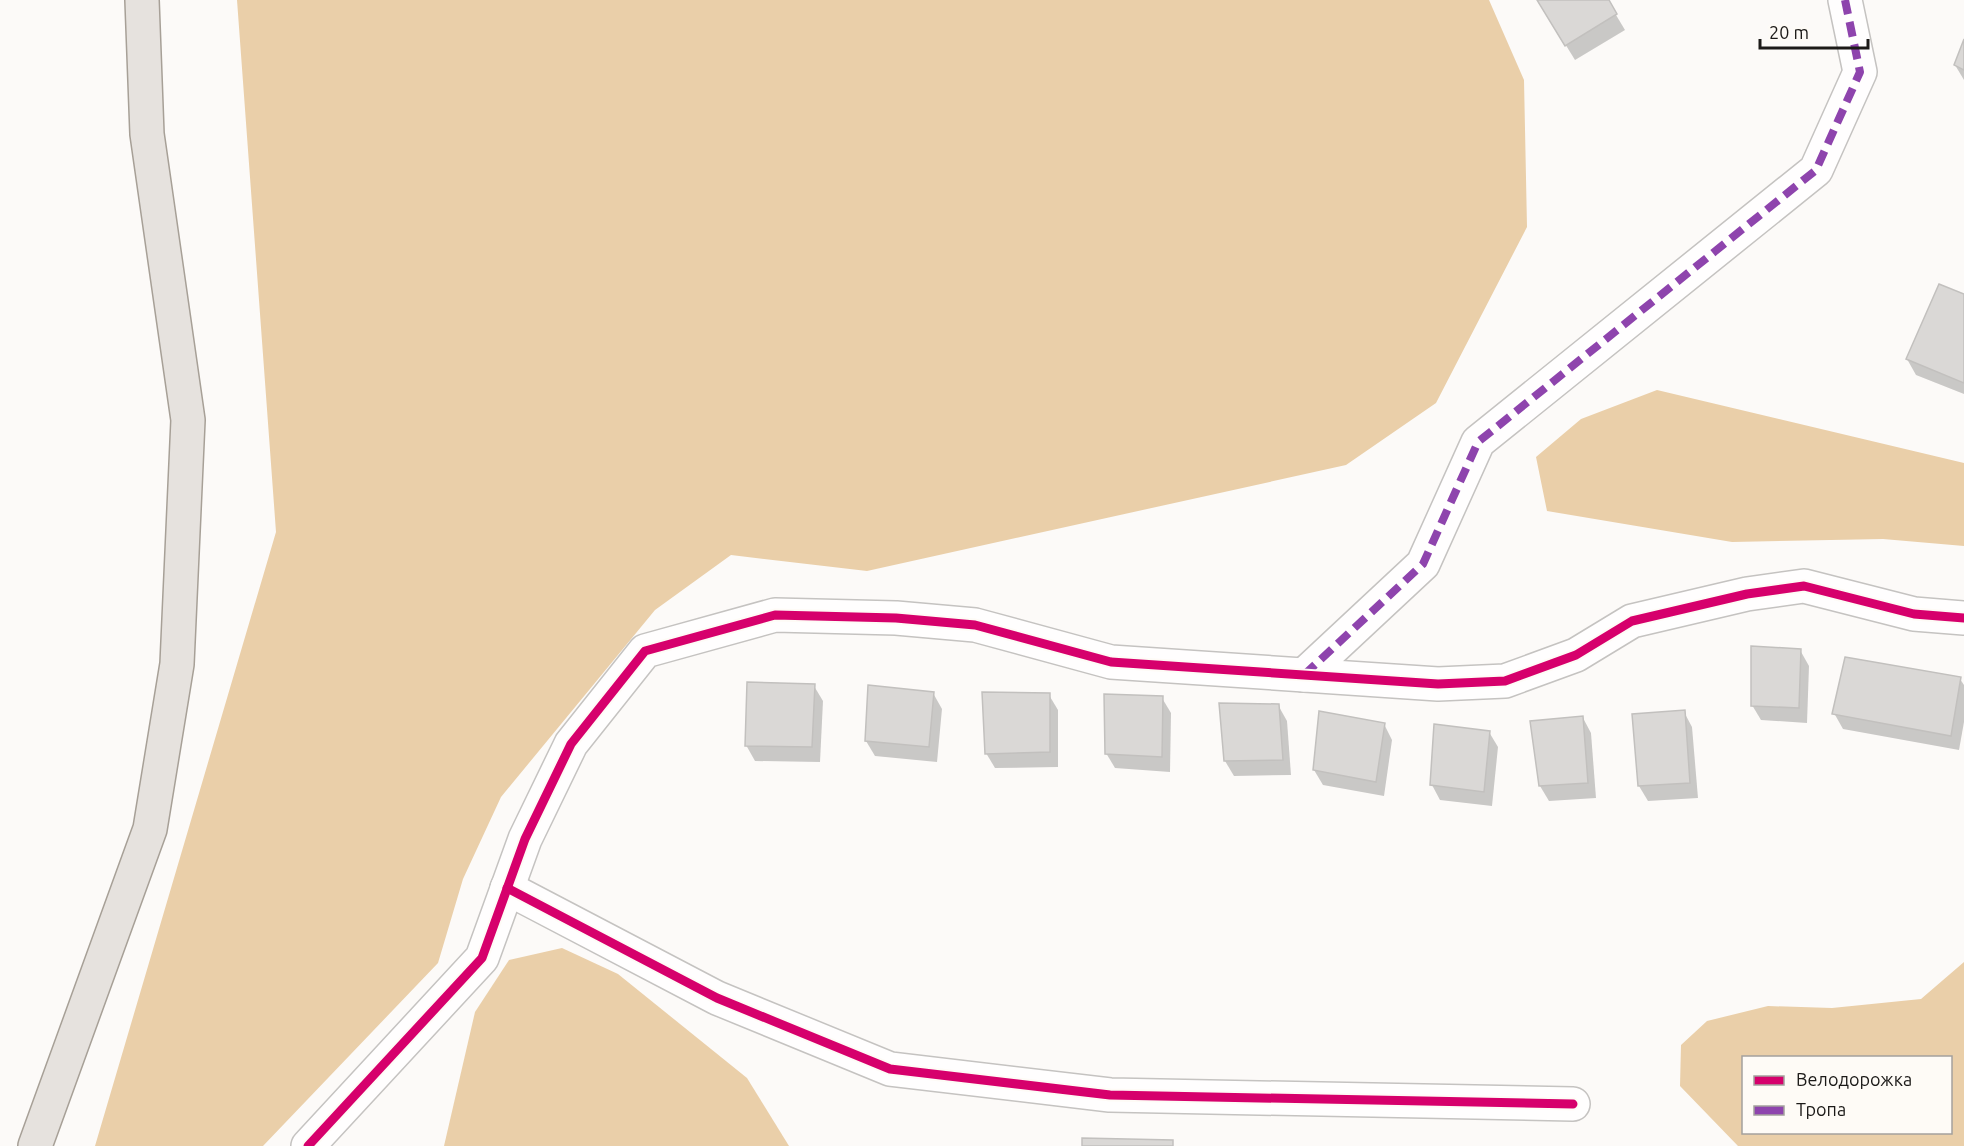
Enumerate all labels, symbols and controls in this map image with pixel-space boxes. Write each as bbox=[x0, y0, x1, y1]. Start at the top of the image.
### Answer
scale bar bbox=[1760, 12, 1868, 50]
text: 20 m bbox=[1769, 22, 1809, 42]
legend bbox=[1742, 1056, 1952, 1134]
text: Велодорожка bbox=[1796, 1069, 1912, 1089]
text: Тропа bbox=[1796, 1099, 1846, 1119]

